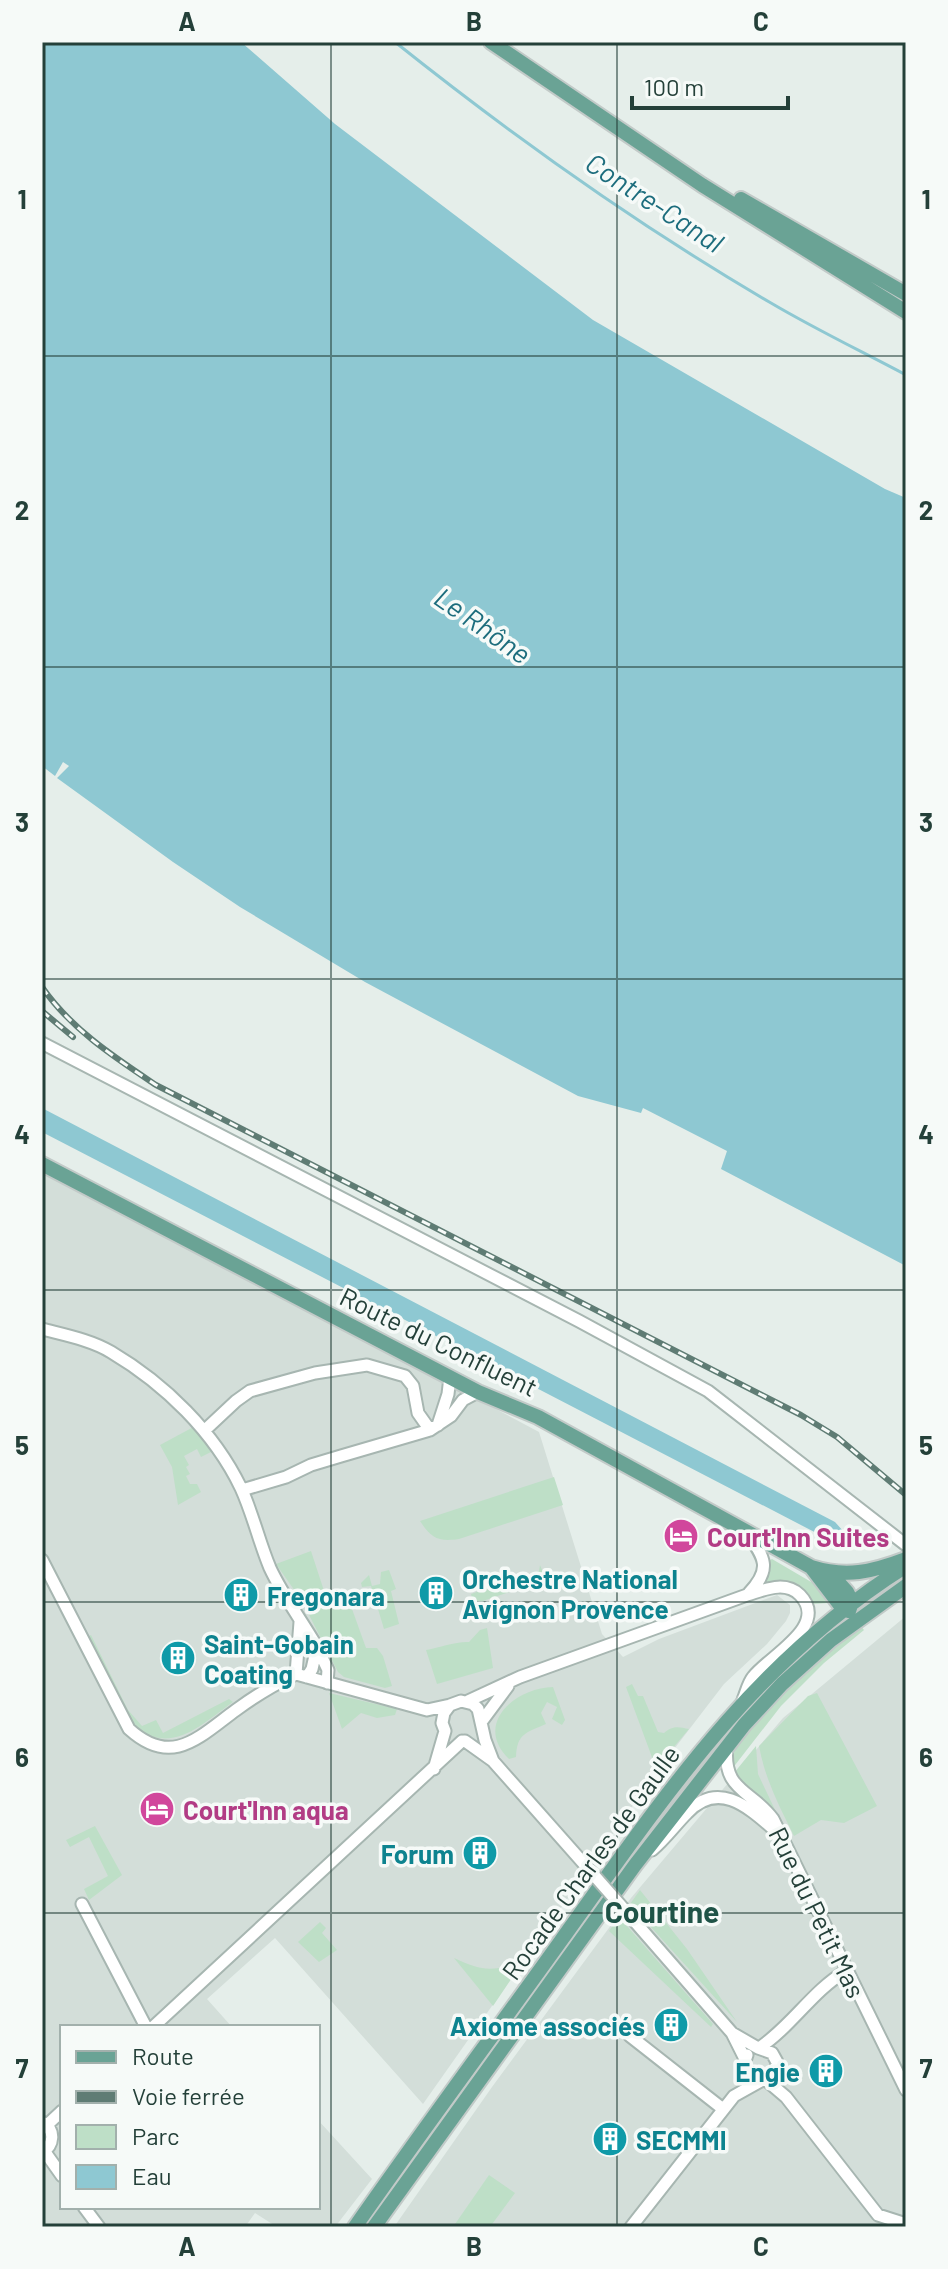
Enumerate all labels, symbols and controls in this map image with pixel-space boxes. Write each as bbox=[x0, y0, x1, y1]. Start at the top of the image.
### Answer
text: A bbox=[178, 5, 196, 36]
text: B bbox=[466, 5, 482, 36]
text: C bbox=[753, 5, 769, 36]
scale bar bbox=[632, 60, 788, 110]
text: 100 m bbox=[644, 72, 704, 101]
water label: Contre-Canal bbox=[580, 145, 730, 259]
text: 1 bbox=[17, 183, 27, 214]
text: 1 bbox=[921, 183, 931, 214]
text: 2 bbox=[15, 494, 29, 525]
text: 2 bbox=[919, 494, 933, 525]
water label: Le Rhône bbox=[428, 580, 538, 670]
text: 3 bbox=[15, 806, 29, 837]
text: 3 bbox=[919, 806, 933, 837]
text: 4 bbox=[14, 1118, 30, 1149]
text: 4 bbox=[918, 1118, 934, 1149]
street label: Route du Confluent bbox=[335, 1280, 543, 1402]
text: 5 bbox=[15, 1429, 29, 1460]
text: 5 bbox=[919, 1429, 933, 1460]
hotel icon: Court'Inn Suites bbox=[662, 1517, 700, 1555]
place label: Court'Inn Suites bbox=[707, 1521, 889, 1552]
place label: Orchestre National Avignon Provence bbox=[462, 1563, 678, 1624]
building icon: Orchestre National Avignon Provence bbox=[417, 1574, 455, 1612]
building icon: Fregonara bbox=[222, 1576, 260, 1614]
place label: Fregonara bbox=[267, 1580, 385, 1611]
place label: Saint-Gobain Coating bbox=[204, 1628, 354, 1689]
building icon: Saint-Gobain Coating bbox=[159, 1639, 197, 1677]
street label: Rocade Charles de Gaulle bbox=[495, 1739, 685, 1985]
text: 6 bbox=[15, 1741, 29, 1772]
text: 6 bbox=[919, 1741, 933, 1772]
hotel icon: Court'Inn aqua bbox=[138, 1790, 176, 1828]
place label: Court'Inn aqua bbox=[183, 1794, 349, 1825]
street label: Rue du Petit Mas bbox=[763, 1822, 873, 2002]
building icon: Forum bbox=[461, 1834, 499, 1872]
place label: Forum bbox=[381, 1838, 454, 1869]
district label: Courtine bbox=[605, 1893, 719, 1929]
building icon: Axiome associés bbox=[652, 2006, 690, 2044]
place label: Axiome associés bbox=[450, 2010, 645, 2041]
legend bbox=[60, 2025, 320, 2209]
text: Route bbox=[132, 2041, 194, 2070]
text: 7 bbox=[16, 2052, 29, 2083]
building icon: Engie bbox=[807, 2052, 845, 2090]
text: 7 bbox=[920, 2052, 933, 2083]
place label: Engie bbox=[735, 2056, 800, 2087]
text: Voie ferrée bbox=[132, 2081, 245, 2110]
building icon: SECMMI bbox=[591, 2120, 629, 2158]
text: Parc bbox=[132, 2121, 180, 2150]
place label: SECMMI bbox=[636, 2124, 726, 2155]
text: Eau bbox=[132, 2161, 172, 2190]
text: A bbox=[178, 2230, 196, 2261]
text: B bbox=[466, 2230, 482, 2261]
text: C bbox=[753, 2230, 769, 2261]

